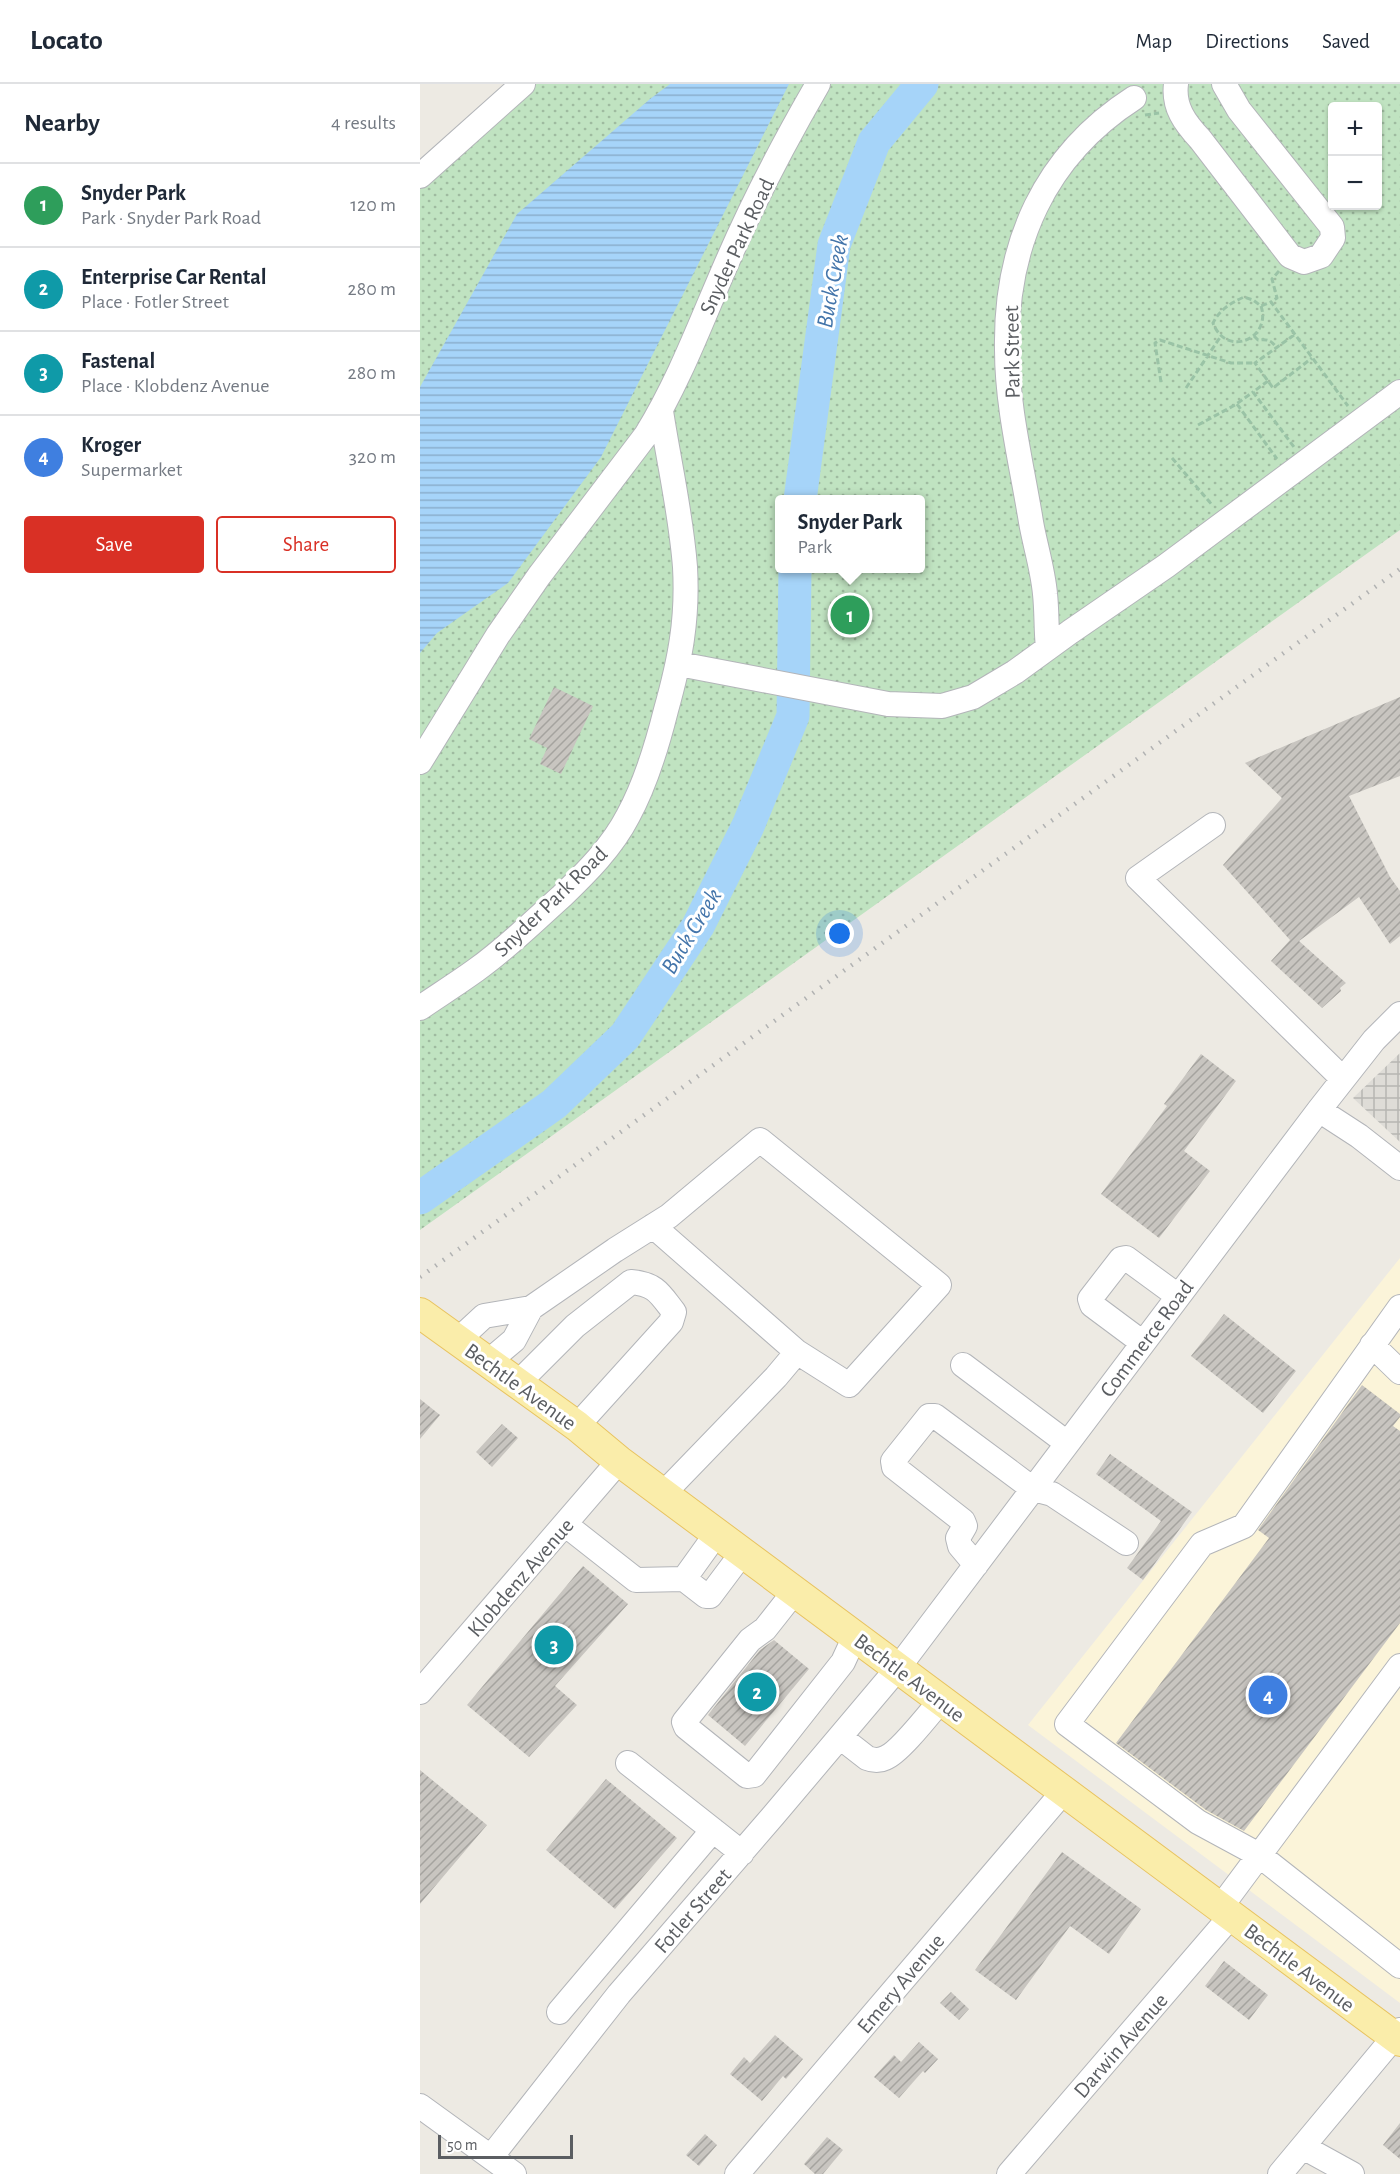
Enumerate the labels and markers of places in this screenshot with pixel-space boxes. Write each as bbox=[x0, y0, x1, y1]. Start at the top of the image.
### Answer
pin: 1 bbox=[830, 592, 870, 638]
pin: 3 bbox=[534, 1622, 574, 1668]
pin: 2 bbox=[738, 1670, 776, 1714]
pin: 4 bbox=[1248, 1672, 1288, 1718]

